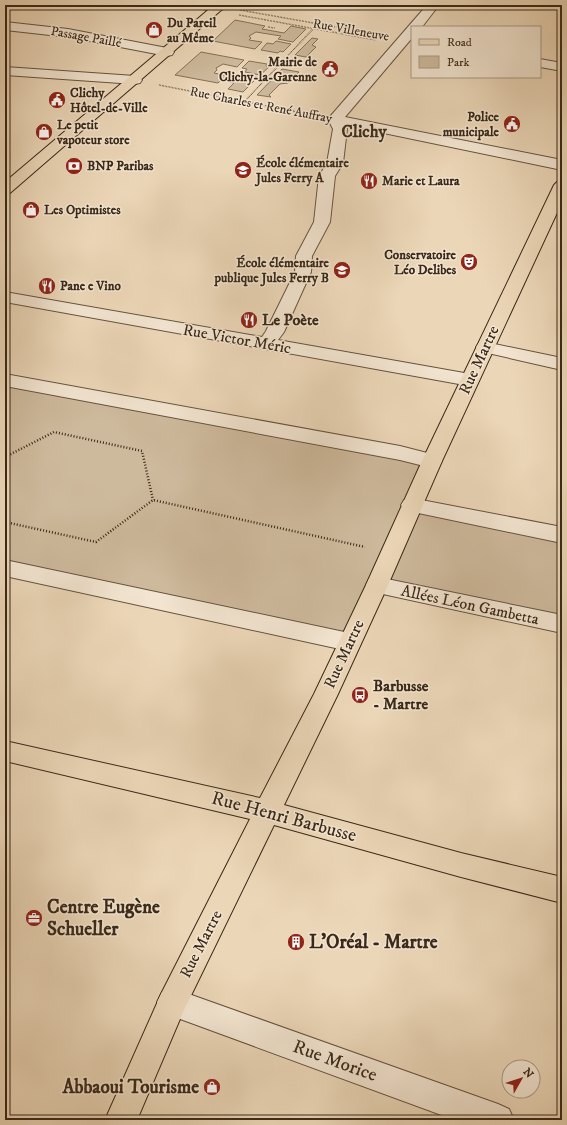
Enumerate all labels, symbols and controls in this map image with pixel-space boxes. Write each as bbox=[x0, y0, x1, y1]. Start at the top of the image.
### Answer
place label: Du Pareil au Même bbox=[167, 15, 217, 46]
street label: Rue Villeneuve bbox=[312, 15, 390, 45]
shop icon: Du Pareil au Même bbox=[144, 20, 164, 40]
street label: Passage Paillé bbox=[49, 23, 123, 51]
legend bbox=[411, 26, 541, 78]
text: Road bbox=[447, 35, 472, 50]
place label: Mairie de Clichy-la-Garenne bbox=[219, 54, 318, 86]
text: Park bbox=[447, 55, 469, 70]
public building icon: Mairie de Clichy-la-Garenne bbox=[320, 59, 340, 79]
street label: Rue Charles et René Auffray bbox=[188, 83, 334, 127]
place label: Clichy Hôtel-de-Ville bbox=[70, 85, 148, 116]
public building icon: Clichy Hôtel-de-Ville bbox=[47, 90, 67, 110]
place label: Police municipale bbox=[443, 109, 500, 141]
public building icon: Police municipale bbox=[502, 114, 522, 134]
place label: Le petit vapoteur store bbox=[56, 117, 130, 149]
district label: Clichy bbox=[342, 121, 387, 143]
shop icon: Le petit vapoteur store bbox=[34, 122, 54, 142]
place label: École élémentaire Jules Ferry A bbox=[254, 154, 349, 187]
bank icon: BNP Paribas bbox=[64, 156, 84, 176]
place label: BNP Paribas bbox=[87, 158, 154, 174]
school or university icon: École élémentaire Jules Ferry A bbox=[233, 160, 253, 180]
restaurant icon: Marie et Laura bbox=[359, 171, 379, 191]
place label: Marie et Laura bbox=[382, 173, 460, 189]
shop icon: Les Optimistes bbox=[21, 200, 41, 220]
place label: Les Optimistes bbox=[44, 202, 121, 219]
place label: Conservatoire Léo Delibes bbox=[384, 247, 457, 278]
theatre icon: Conservatoire Léo Delibes bbox=[459, 252, 479, 272]
place label: École élémentaire publique Jules Ferry B bbox=[214, 254, 330, 287]
school or university icon: École élémentaire publique Jules Ferry B bbox=[332, 260, 352, 280]
restaurant icon: Pane e Vino bbox=[37, 276, 57, 296]
place label: Pane e Vino bbox=[60, 278, 121, 294]
restaurant icon: Le Poète bbox=[239, 310, 259, 330]
place label: Le Poète bbox=[262, 310, 319, 330]
street label: Rue Victor Méric bbox=[181, 320, 293, 358]
street label: Rue Martre bbox=[454, 322, 504, 398]
street label: Allées Léon Gambetta bbox=[399, 581, 541, 629]
street label: Rue Martre bbox=[319, 616, 369, 692]
place label: Barbusse - Martre bbox=[373, 676, 429, 714]
bus stop icon: Barbusse - Martre bbox=[350, 685, 370, 705]
street label: Rue Henri Barbusse bbox=[209, 787, 359, 847]
place label: Centre Eugène Schueller bbox=[47, 896, 160, 941]
street label: Rue Martre bbox=[175, 906, 227, 981]
office icon: Centre Eugène Schueller bbox=[24, 908, 44, 928]
place label: L'Oréal - Martre bbox=[309, 931, 438, 954]
building icon: L'Oréal - Martre bbox=[286, 932, 306, 952]
street label: Rue Morice bbox=[290, 1035, 380, 1087]
north arrow bbox=[501, 1059, 541, 1099]
text: N bbox=[520, 1065, 536, 1081]
place label: Abbaoui Tourisme bbox=[61, 1076, 199, 1099]
shop icon: Abbaoui Tourisme bbox=[202, 1077, 222, 1097]

